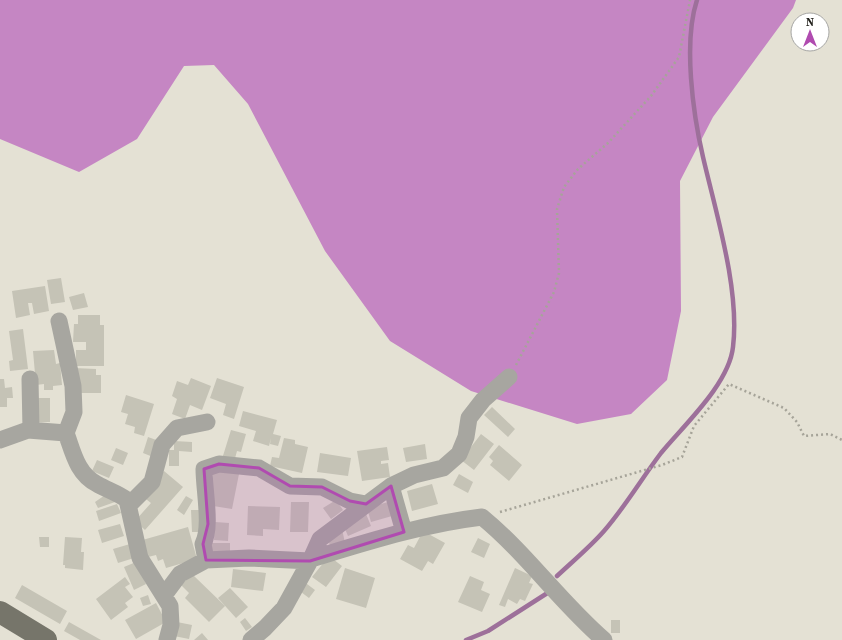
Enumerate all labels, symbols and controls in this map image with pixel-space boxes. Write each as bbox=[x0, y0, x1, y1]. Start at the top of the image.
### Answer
north arrow bbox=[790, 12, 830, 52]
text: N bbox=[806, 15, 814, 30]

